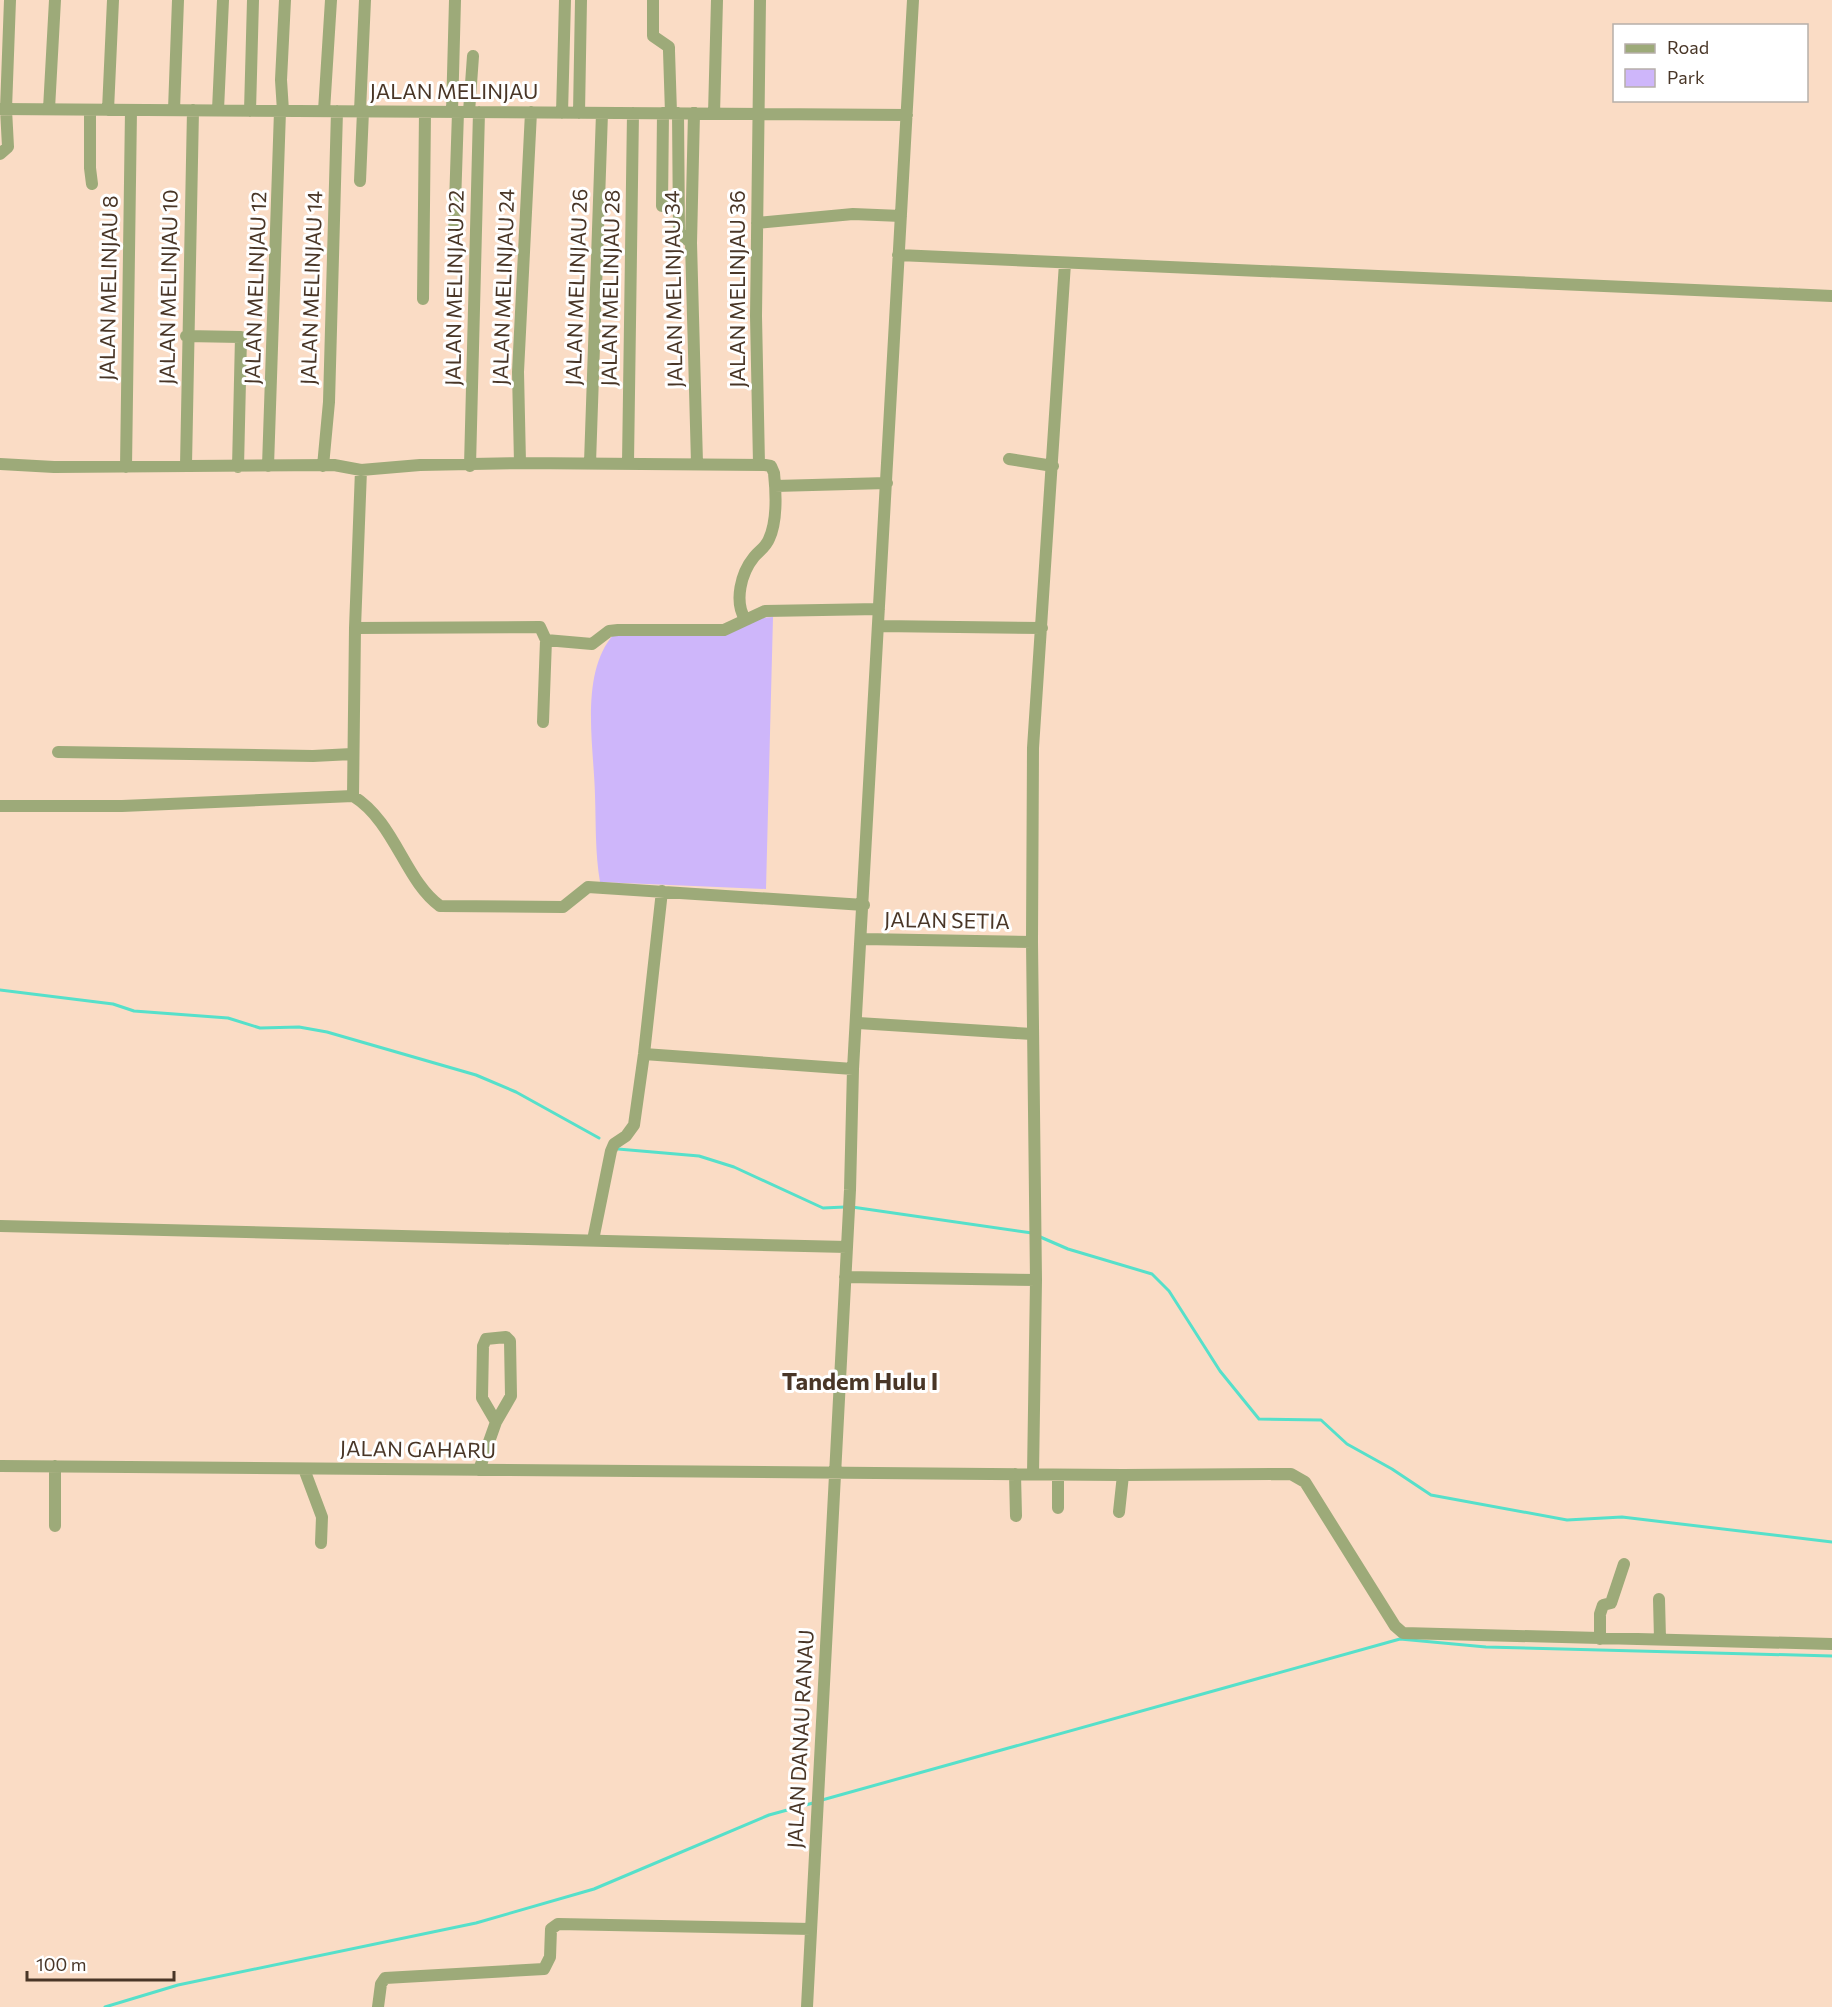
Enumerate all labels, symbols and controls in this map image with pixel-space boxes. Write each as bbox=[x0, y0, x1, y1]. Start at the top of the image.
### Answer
legend bbox=[1613, 24, 1808, 102]
text: Road bbox=[1667, 36, 1709, 58]
text: Park bbox=[1667, 66, 1705, 88]
street label: JALAN MELINJAU bbox=[370, 78, 538, 103]
street label: JALAN MELINJAU 24 bbox=[487, 188, 518, 386]
street label: JALAN MELINJAU 26 bbox=[560, 188, 591, 386]
street label: JALAN MELINJAU 10 bbox=[153, 189, 182, 385]
street label: JALAN MELINJAU 28 bbox=[595, 189, 624, 387]
street label: JALAN MELINJAU 14 bbox=[295, 190, 326, 385]
street label: JALAN MELINJAU 22 bbox=[439, 190, 468, 386]
street label: JALAN MELINJAU 34 bbox=[658, 190, 687, 388]
street label: JALAN MELINJAU 36 bbox=[724, 190, 749, 388]
street label: JALAN MELINJAU 12 bbox=[239, 191, 270, 385]
street label: JALAN MELINJAU 8 bbox=[93, 195, 122, 381]
street label: JALAN SETIA bbox=[884, 906, 1010, 933]
district label: Tandem Hulu I bbox=[782, 1366, 938, 1395]
street label: JALAN GAHARU bbox=[340, 1435, 496, 1462]
street label: JALAN DANAU RANAU bbox=[781, 1629, 818, 1849]
scale bar bbox=[27, 1944, 174, 1982]
text: 100 m bbox=[36, 1953, 86, 1975]

